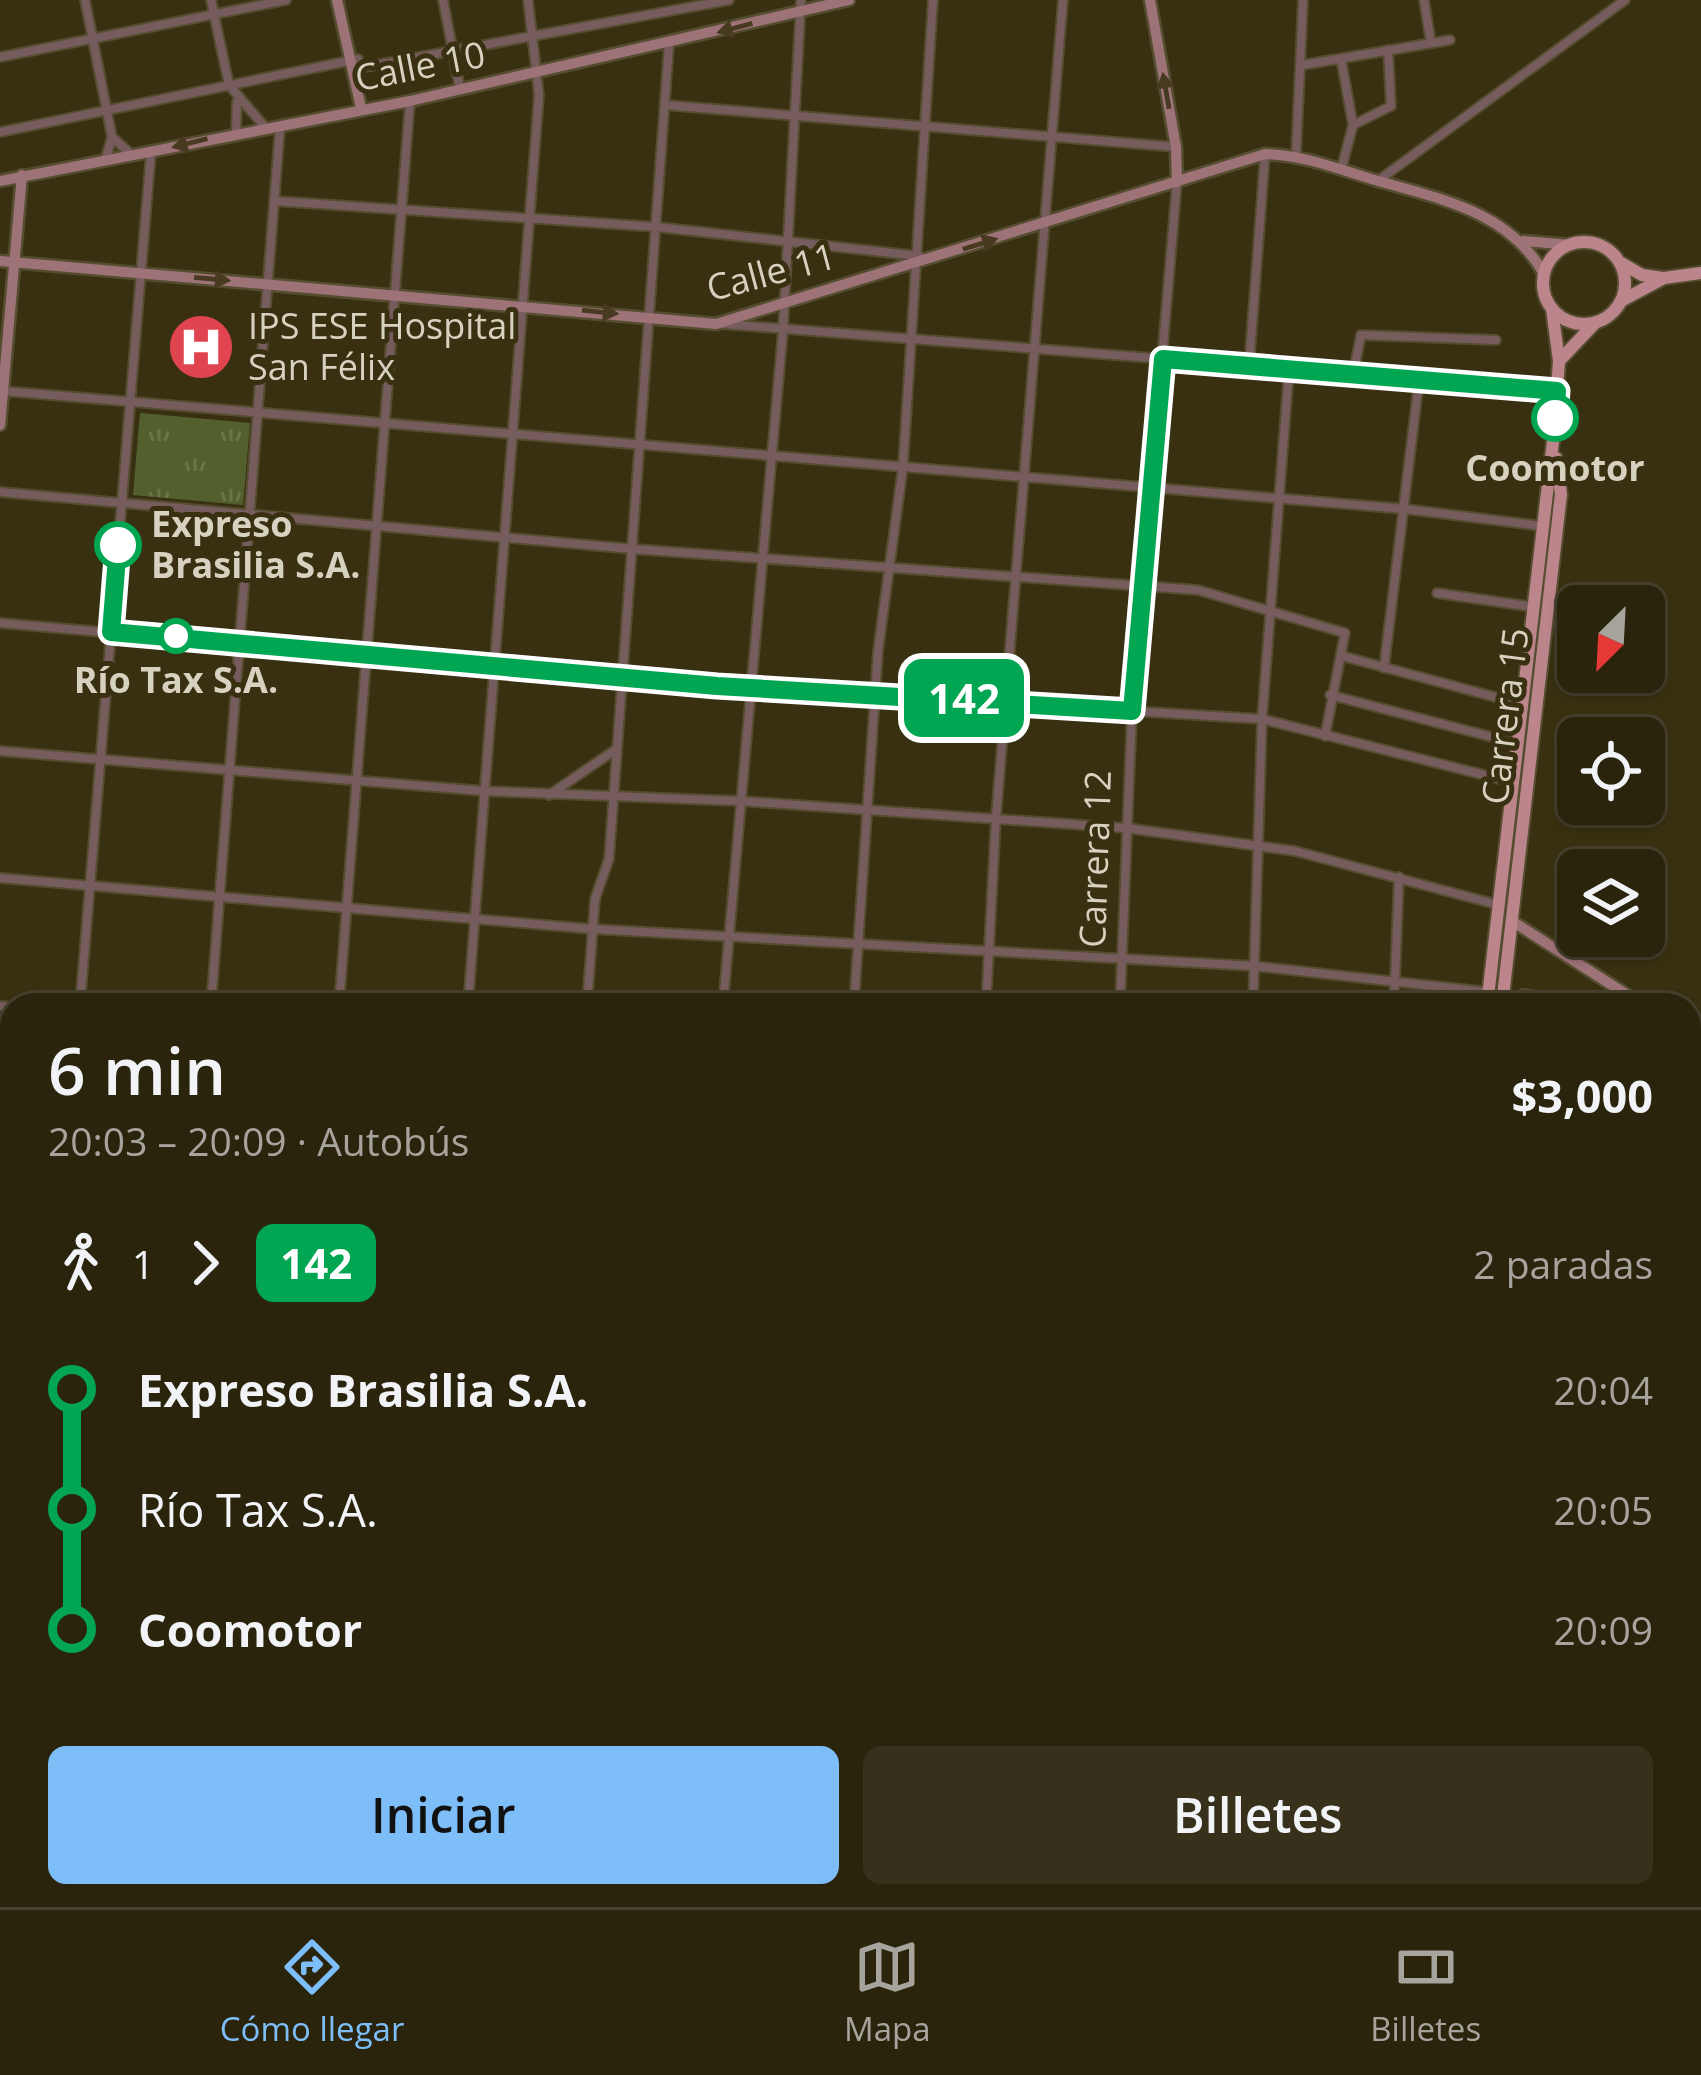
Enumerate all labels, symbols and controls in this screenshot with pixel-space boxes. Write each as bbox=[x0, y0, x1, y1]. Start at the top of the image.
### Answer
one-way arrow bbox=[717, 19, 754, 38]
street label: Calle 10 bbox=[351, 29, 489, 102]
one-way arrow bbox=[1157, 72, 1176, 109]
one-way arrow bbox=[171, 134, 208, 153]
street label: Calle 11 bbox=[701, 231, 841, 312]
one-way arrow bbox=[962, 234, 999, 253]
one-way arrow bbox=[194, 270, 231, 289]
place label: IPS ESE Hospital San Félix bbox=[248, 301, 516, 391]
one-way arrow bbox=[582, 302, 619, 321]
hospital icon: IPS ESE Hospital San Félix bbox=[166, 312, 236, 382]
marker: Coomotor bbox=[1533, 396, 1577, 440]
place label: Coomotor bbox=[1465, 443, 1645, 492]
place label: Expreso Brasilia S.A. bbox=[151, 499, 360, 589]
marker: Expreso Brasilia S.A. bbox=[96, 523, 140, 567]
north arrow bbox=[1557, 585, 1665, 693]
map controls bbox=[1557, 585, 1665, 957]
marker: Río Tax S.A. bbox=[160, 620, 192, 652]
street label: Carrera 15 bbox=[1469, 625, 1540, 807]
place label: Río Tax S.A. bbox=[74, 655, 278, 704]
line badge: 142 bbox=[895, 659, 1033, 737]
text: 142 bbox=[928, 669, 1000, 726]
button: locate bbox=[1557, 717, 1665, 825]
street label: Carrera 12 bbox=[1067, 769, 1122, 949]
button: layers bbox=[1557, 849, 1665, 957]
text: 6 min bbox=[48, 1024, 226, 1114]
text: $3,000 bbox=[1512, 1065, 1653, 1126]
text: 20:03 – 20:09 · Autobús bbox=[48, 1114, 469, 1167]
icon: walk bbox=[48, 1230, 114, 1296]
icon: forward bbox=[172, 1230, 238, 1296]
text: 142 bbox=[280, 1234, 352, 1291]
text: 1 bbox=[132, 1237, 154, 1290]
text: 2 paradas bbox=[1473, 1237, 1653, 1290]
text: Expreso Brasilia S.A. bbox=[138, 1359, 588, 1420]
text: 20:04 bbox=[1554, 1363, 1653, 1416]
text: Río Tax S.A. bbox=[138, 1479, 378, 1540]
text: 20:05 bbox=[1554, 1483, 1653, 1536]
text: Coomotor bbox=[138, 1599, 362, 1660]
text: 20:09 bbox=[1554, 1603, 1653, 1656]
button: Iniciar bbox=[48, 1746, 839, 1884]
button: Billetes bbox=[863, 1746, 1653, 1884]
tab: Cómo llegar bbox=[220, 1934, 404, 2051]
tab: Mapa bbox=[844, 1934, 931, 2051]
tab: Billetes bbox=[1370, 1934, 1481, 2051]

